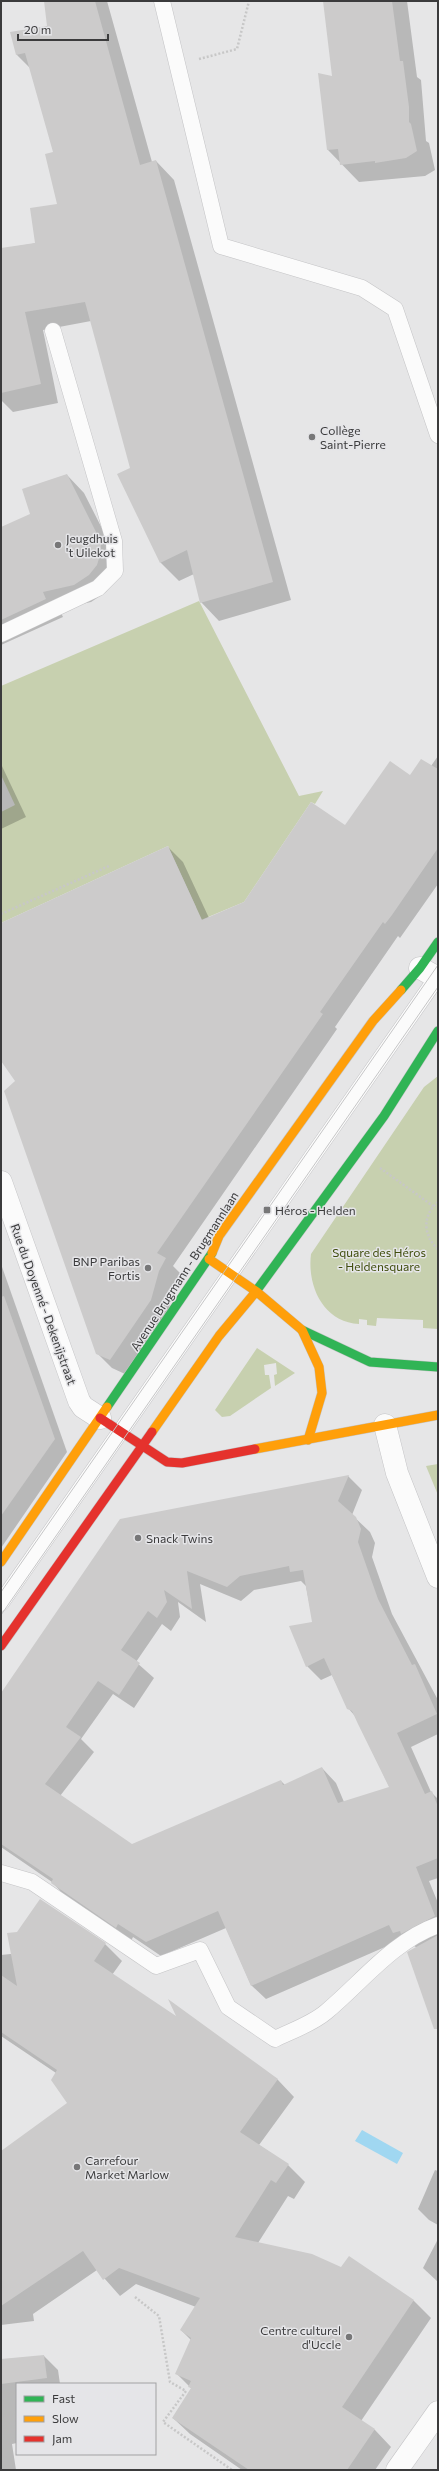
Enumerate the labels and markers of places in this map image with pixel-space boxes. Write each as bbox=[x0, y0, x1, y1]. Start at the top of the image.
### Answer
place label: Collège Saint-Pierre bbox=[320, 423, 386, 451]
marker: Collège Saint-Pierre bbox=[307, 432, 317, 442]
place label: Jeugdhuis 't Uilekot bbox=[66, 531, 118, 559]
marker: Jeugdhuis 't Uilekot bbox=[53, 540, 63, 550]
place label: Héros - Helden bbox=[275, 1203, 356, 1217]
marker: Héros - Helden bbox=[262, 1205, 272, 1215]
place label: BNP Paribas Fortis bbox=[73, 1254, 140, 1282]
marker: BNP Paribas Fortis bbox=[143, 1263, 153, 1273]
place label: Snack Twins bbox=[146, 1531, 213, 1545]
marker: Snack Twins bbox=[133, 1533, 143, 1543]
place label: Carrefour Market Marlow bbox=[85, 2153, 170, 2181]
marker: Carrefour Market Marlow bbox=[72, 2162, 82, 2172]
place label: Centre culturel d'Uccle bbox=[260, 2323, 341, 2351]
marker: Centre culturel d'Uccle bbox=[344, 2332, 354, 2342]

